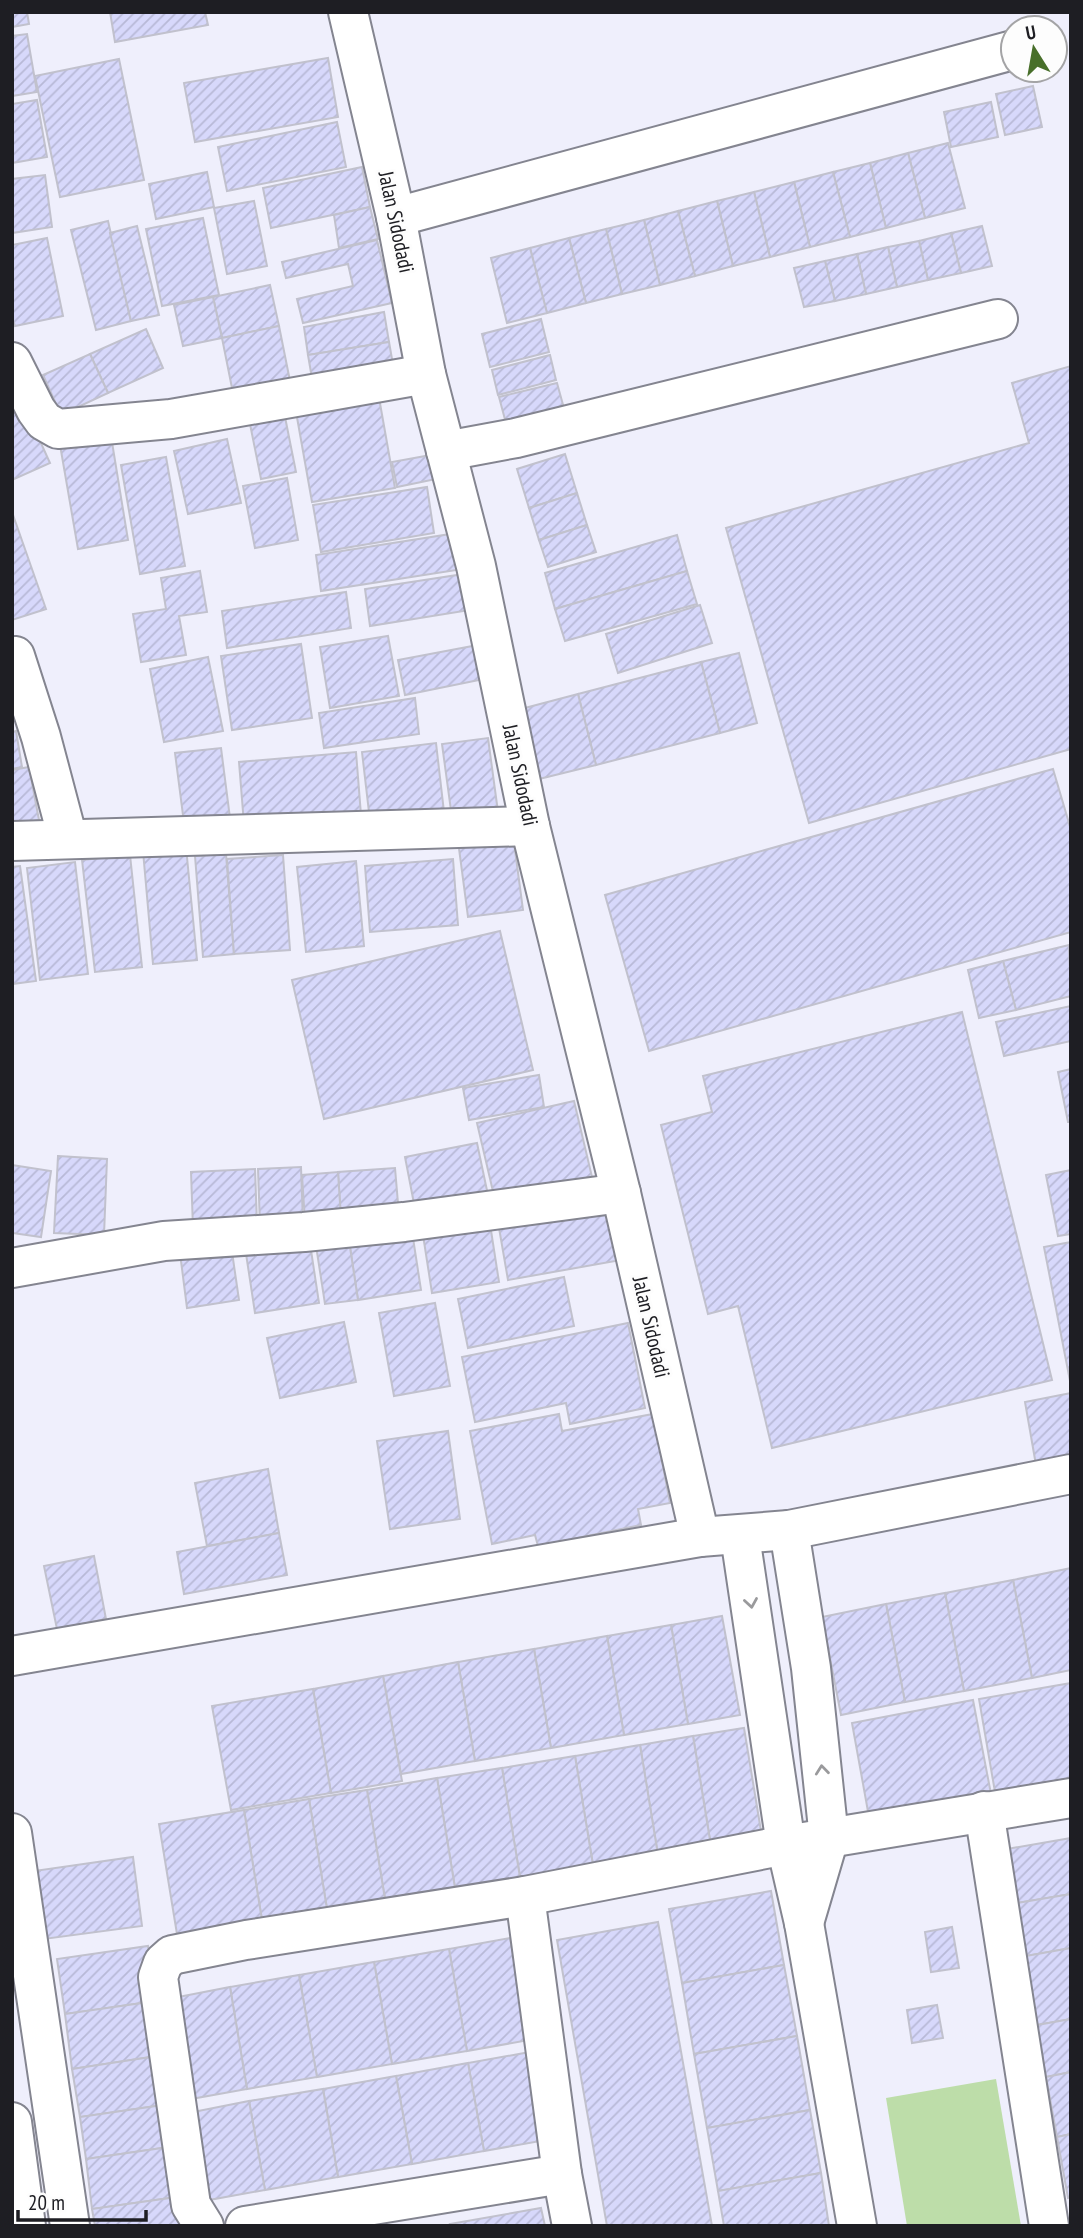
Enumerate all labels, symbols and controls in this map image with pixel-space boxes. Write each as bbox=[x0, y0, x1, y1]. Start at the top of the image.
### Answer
north arrow bbox=[999, 14, 1069, 84]
text: U bbox=[1024, 20, 1038, 45]
street label: Jalan Sidodadi bbox=[372, 168, 420, 275]
street label: Jalan Sidodadi bbox=[496, 721, 544, 828]
street label: Jalan Sidodadi bbox=[626, 1273, 676, 1380]
one-way arrow bbox=[743, 1597, 758, 1609]
one-way arrow bbox=[814, 1764, 829, 1776]
scale bar bbox=[18, 2178, 145, 2222]
text: 20 m bbox=[28, 2189, 65, 2216]

